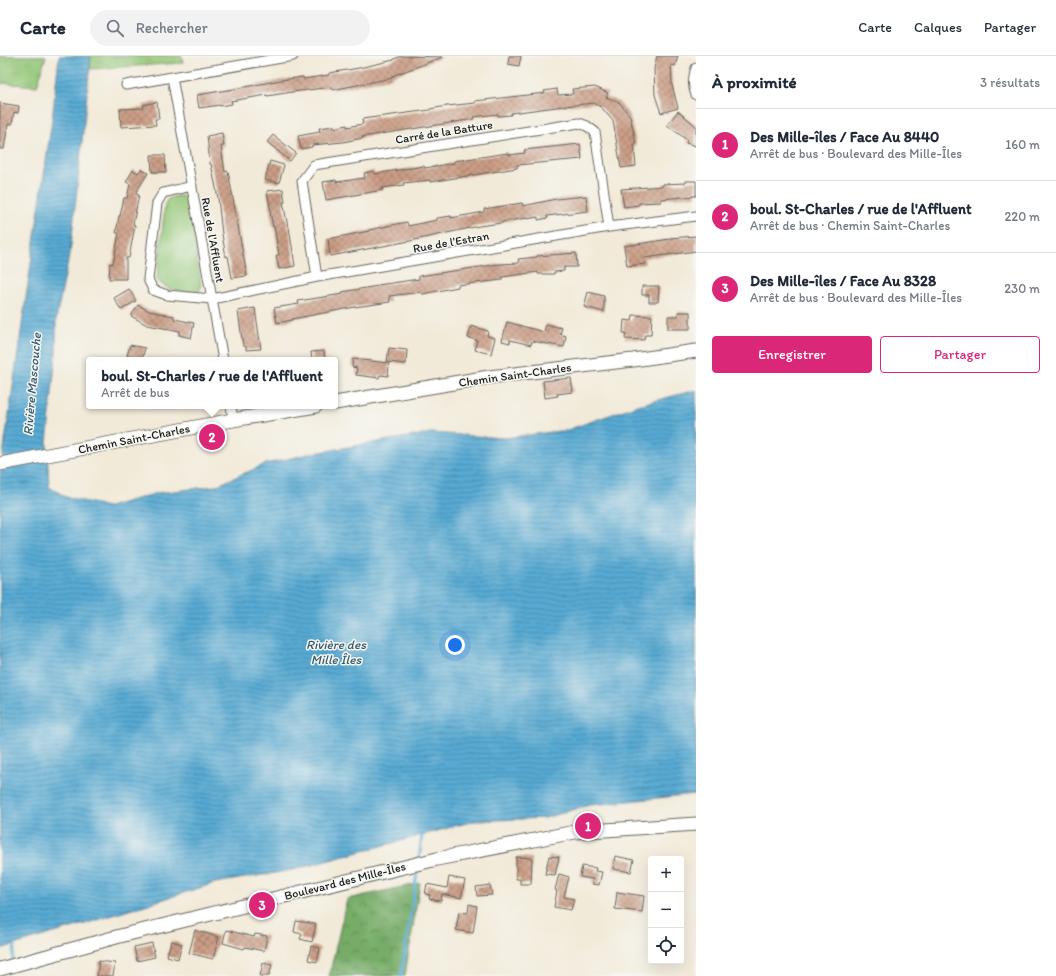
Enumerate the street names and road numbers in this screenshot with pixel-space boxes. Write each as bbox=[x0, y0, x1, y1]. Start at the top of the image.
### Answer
street label: Carré de la Batture bbox=[394, 117, 494, 147]
street label: Rue de l'Affluent bbox=[199, 196, 227, 284]
street label: Rue de l'Estran bbox=[412, 228, 490, 256]
street label: Chemin Saint-Charles bbox=[458, 360, 572, 390]
street label: Chemin Saint-Charles bbox=[77, 421, 191, 457]
street label: Boulevard des Mille-Îles bbox=[283, 859, 407, 903]

